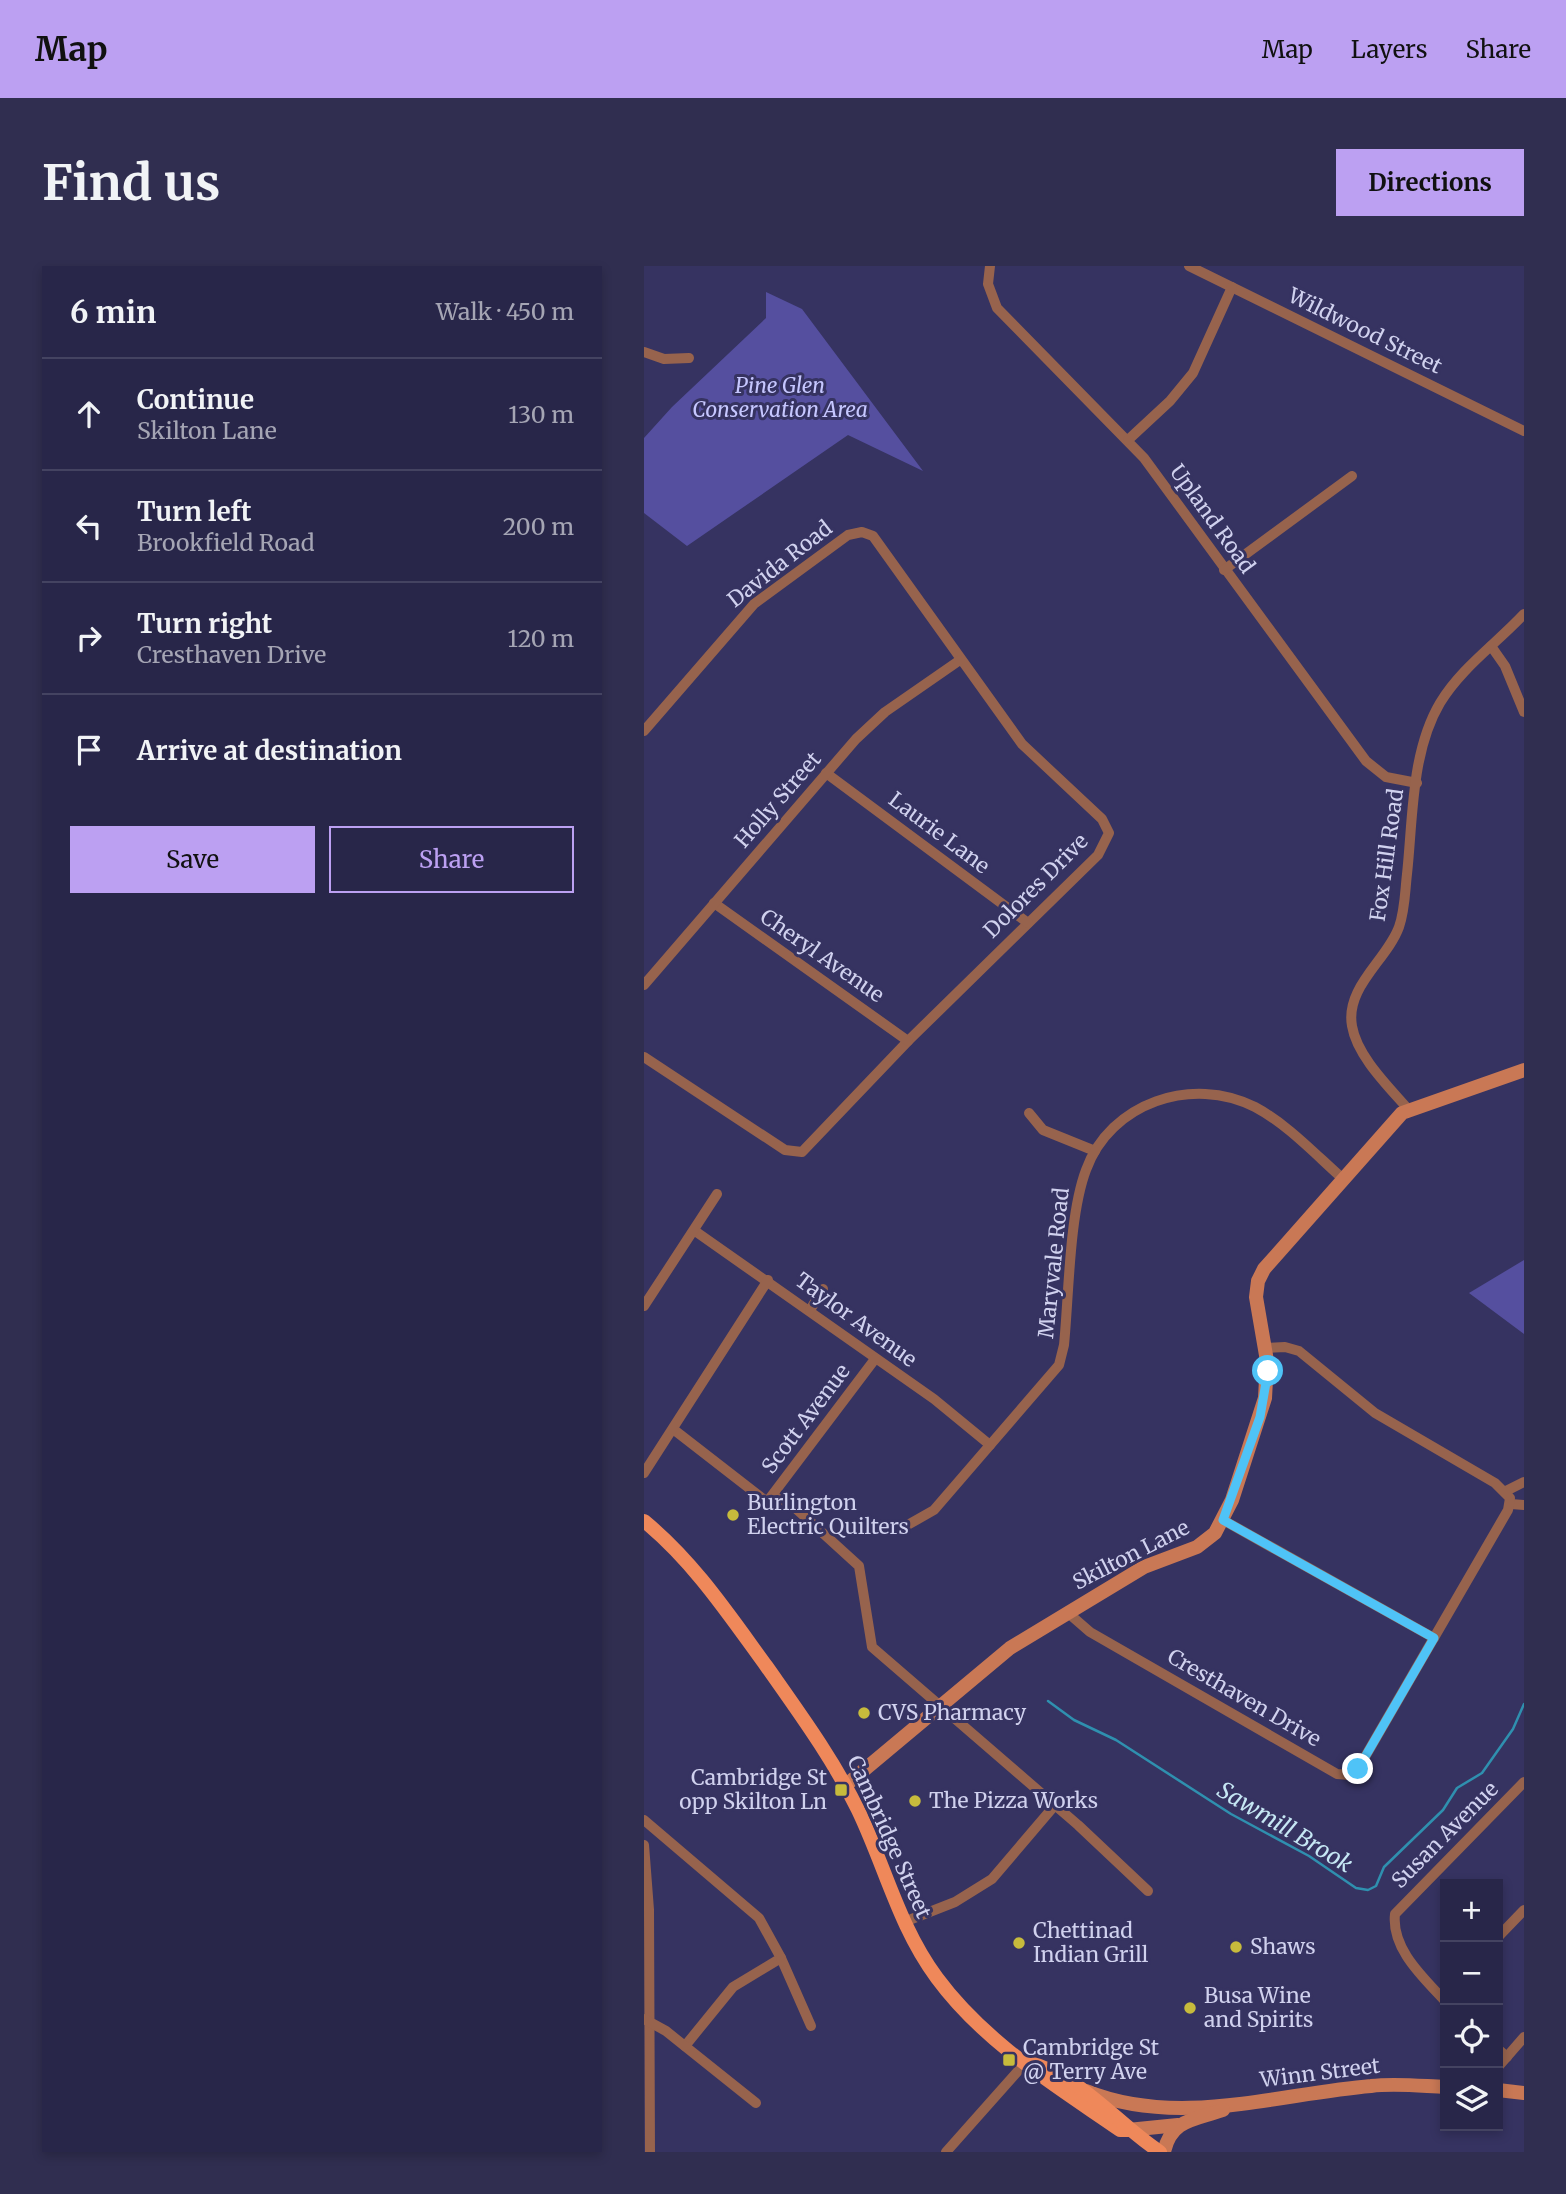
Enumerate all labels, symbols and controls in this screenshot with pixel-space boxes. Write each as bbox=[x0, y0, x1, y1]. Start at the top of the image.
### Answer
text: Map bbox=[35, 29, 108, 70]
text: Map bbox=[1262, 34, 1313, 65]
text: Layers bbox=[1351, 34, 1427, 65]
text: Share bbox=[1465, 34, 1531, 65]
button: Directions bbox=[1336, 149, 1524, 216]
text: Find us bbox=[42, 152, 220, 213]
street label: Wildwood Street bbox=[1283, 281, 1446, 379]
text: 6 min bbox=[70, 293, 156, 331]
text: Walk · 450 m bbox=[436, 297, 574, 326]
park label: Pine Glen Conservation Area bbox=[692, 372, 868, 423]
text: Continue bbox=[137, 383, 254, 416]
icon: ahead bbox=[70, 395, 108, 433]
text: 130 m bbox=[508, 400, 574, 429]
text: Skilton Lane bbox=[137, 416, 277, 445]
street label: Upland Road bbox=[1164, 459, 1261, 579]
text: Turn left bbox=[137, 495, 251, 528]
icon: left bbox=[70, 507, 108, 545]
text: 200 m bbox=[503, 512, 574, 541]
street label: Davida Road bbox=[722, 514, 838, 613]
text: Brookfield Road bbox=[137, 528, 315, 557]
text: Turn right bbox=[137, 607, 272, 640]
icon: right bbox=[70, 619, 108, 657]
text: 120 m bbox=[508, 624, 574, 653]
text: Cresthaven Drive bbox=[137, 640, 326, 669]
icon: arrive bbox=[70, 731, 108, 769]
text: Arrive at destination bbox=[137, 734, 402, 767]
street label: Holly Street bbox=[729, 746, 827, 853]
street label: Laurie Lane bbox=[883, 786, 995, 879]
street label: Fox Hill Road bbox=[1364, 786, 1409, 923]
button: Save bbox=[70, 826, 315, 893]
button: Share bbox=[329, 826, 574, 893]
street label: Dolores Drive bbox=[978, 828, 1094, 944]
street label: Cheryl Avenue bbox=[755, 903, 890, 1008]
street label: Maryvale Road bbox=[1032, 1186, 1075, 1340]
street label: Taylor Avenue bbox=[790, 1266, 922, 1373]
route start bbox=[1252, 1355, 1283, 1386]
street label: Scott Avenue bbox=[756, 1358, 856, 1479]
place label: Burlington Electric Quilters bbox=[747, 1489, 909, 1540]
marker: Burlington Electric Quilters bbox=[725, 1507, 741, 1523]
street label: Skilton Lane bbox=[1068, 1514, 1194, 1596]
street label: Cresthaven Drive bbox=[1163, 1643, 1326, 1753]
place label: CVS Pharmacy bbox=[878, 1699, 1027, 1726]
marker: CVS Pharmacy bbox=[856, 1705, 872, 1721]
street label: Cambridge Street bbox=[841, 1751, 937, 1922]
route end bbox=[1342, 1753, 1373, 1784]
place label: Cambridge St opp Skilton Ln bbox=[679, 1764, 827, 1815]
water label: Sawmill Brook bbox=[1212, 1775, 1358, 1878]
street label: Susan Avenue bbox=[1386, 1776, 1504, 1894]
marker: Cambridge St opp Skilton Ln bbox=[833, 1782, 849, 1798]
place label: The Pizza Works bbox=[929, 1787, 1098, 1814]
marker: The Pizza Works bbox=[907, 1793, 923, 1809]
map controls bbox=[1440, 1879, 1503, 2131]
button: + bbox=[1440, 1879, 1503, 1942]
place label: Chettinad Indian Grill bbox=[1033, 1917, 1149, 1968]
place label: Shaws bbox=[1250, 1933, 1315, 1960]
marker: Chettinad Indian Grill bbox=[1011, 1935, 1027, 1951]
marker: Shaws bbox=[1228, 1939, 1244, 1955]
button: − bbox=[1440, 1942, 1503, 2005]
place label: Busa Wine and Spirits bbox=[1204, 1982, 1313, 2033]
marker: Busa Wine and Spirits bbox=[1182, 2000, 1198, 2016]
button: locate bbox=[1440, 2005, 1503, 2068]
place label: Cambridge St @ Terry Ave bbox=[1023, 2034, 1159, 2085]
marker: Cambridge St @ Terry Ave bbox=[1001, 2052, 1017, 2068]
street label: Winn Street bbox=[1257, 2052, 1381, 2093]
button: layers bbox=[1440, 2068, 1503, 2131]

